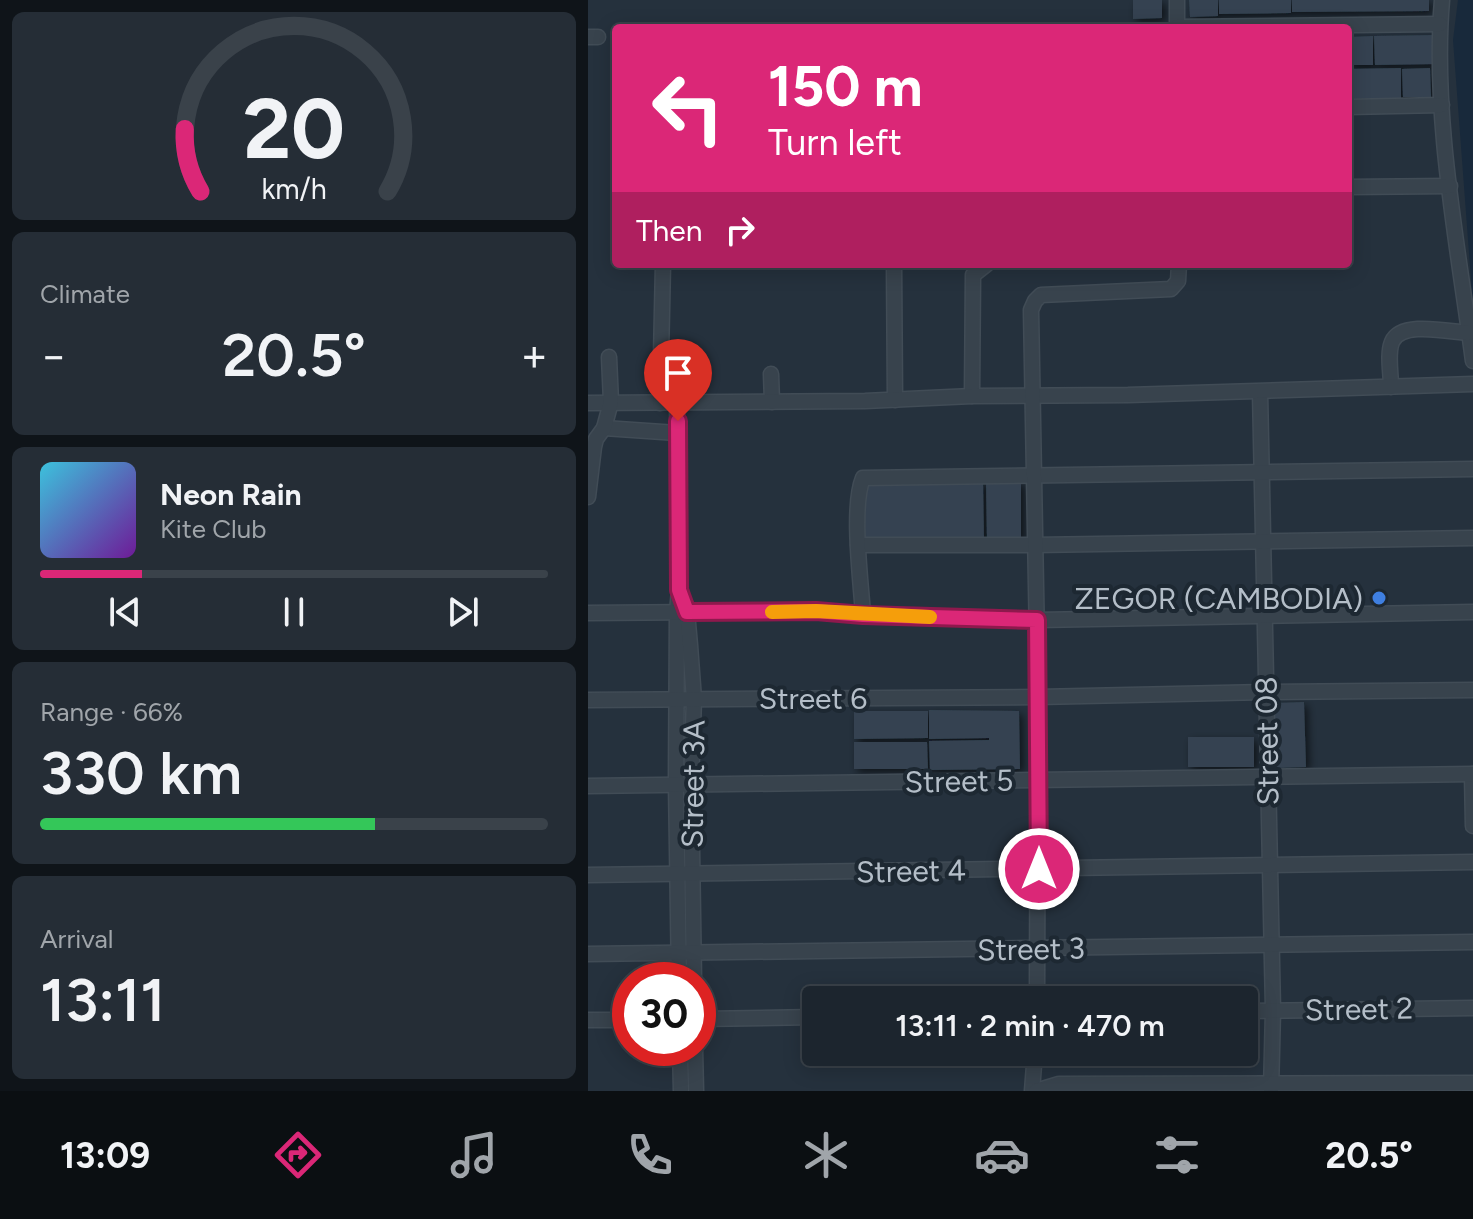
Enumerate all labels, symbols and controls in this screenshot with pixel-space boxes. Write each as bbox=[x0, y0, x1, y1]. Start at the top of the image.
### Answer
text: 150 m bbox=[768, 53, 923, 120]
icon: left bbox=[636, 56, 740, 160]
text: 20 bbox=[243, 79, 345, 179]
text: Turn left bbox=[768, 121, 902, 164]
text: km/h bbox=[261, 172, 327, 206]
icon: right bbox=[718, 208, 762, 252]
text: Then bbox=[636, 212, 702, 249]
text: Climate bbox=[40, 278, 130, 310]
text: 20.5° bbox=[222, 319, 366, 391]
text: − bbox=[40, 329, 67, 382]
text: + bbox=[521, 329, 548, 382]
pin bbox=[644, 339, 712, 421]
icon: arrive bbox=[656, 351, 700, 395]
text: Neon Rain bbox=[160, 476, 302, 513]
text: Kite Club bbox=[160, 513, 266, 545]
place label: ZEGOR (CAMBODIA) bbox=[1075, 580, 1363, 617]
marker: ZEGOR (CAMBODIA) bbox=[1370, 589, 1388, 607]
icon: previous bbox=[103, 590, 147, 634]
icon: pause bbox=[272, 590, 316, 634]
icon: next bbox=[441, 590, 485, 634]
street label: Street 08 bbox=[1247, 676, 1287, 806]
street label: Street 6 bbox=[759, 680, 867, 717]
text: Range · 66% bbox=[40, 696, 183, 728]
street label: Street 3A bbox=[673, 719, 713, 848]
text: 330 km bbox=[40, 737, 242, 809]
street label: Street 5 bbox=[904, 762, 1014, 800]
position arrow bbox=[997, 827, 1081, 911]
street label: Street 4 bbox=[856, 852, 966, 890]
text: Arrival bbox=[40, 923, 113, 955]
street label: Street 3 bbox=[977, 930, 1085, 968]
speed limit sign: 30 bbox=[612, 962, 716, 1066]
text: 13:11 bbox=[40, 964, 165, 1036]
street label: Street 2 bbox=[1305, 990, 1413, 1028]
text: 13:11 · 2 min · 470 m bbox=[895, 1007, 1165, 1044]
icon: directions bbox=[270, 1127, 326, 1183]
icon: music bbox=[446, 1127, 502, 1183]
icon: phone bbox=[622, 1127, 678, 1183]
icon: climate bbox=[798, 1127, 854, 1183]
icon: car bbox=[974, 1127, 1030, 1183]
icon: filters bbox=[1149, 1127, 1205, 1183]
text: 13:09 bbox=[60, 1134, 150, 1177]
text: 20.5° bbox=[1325, 1134, 1413, 1177]

